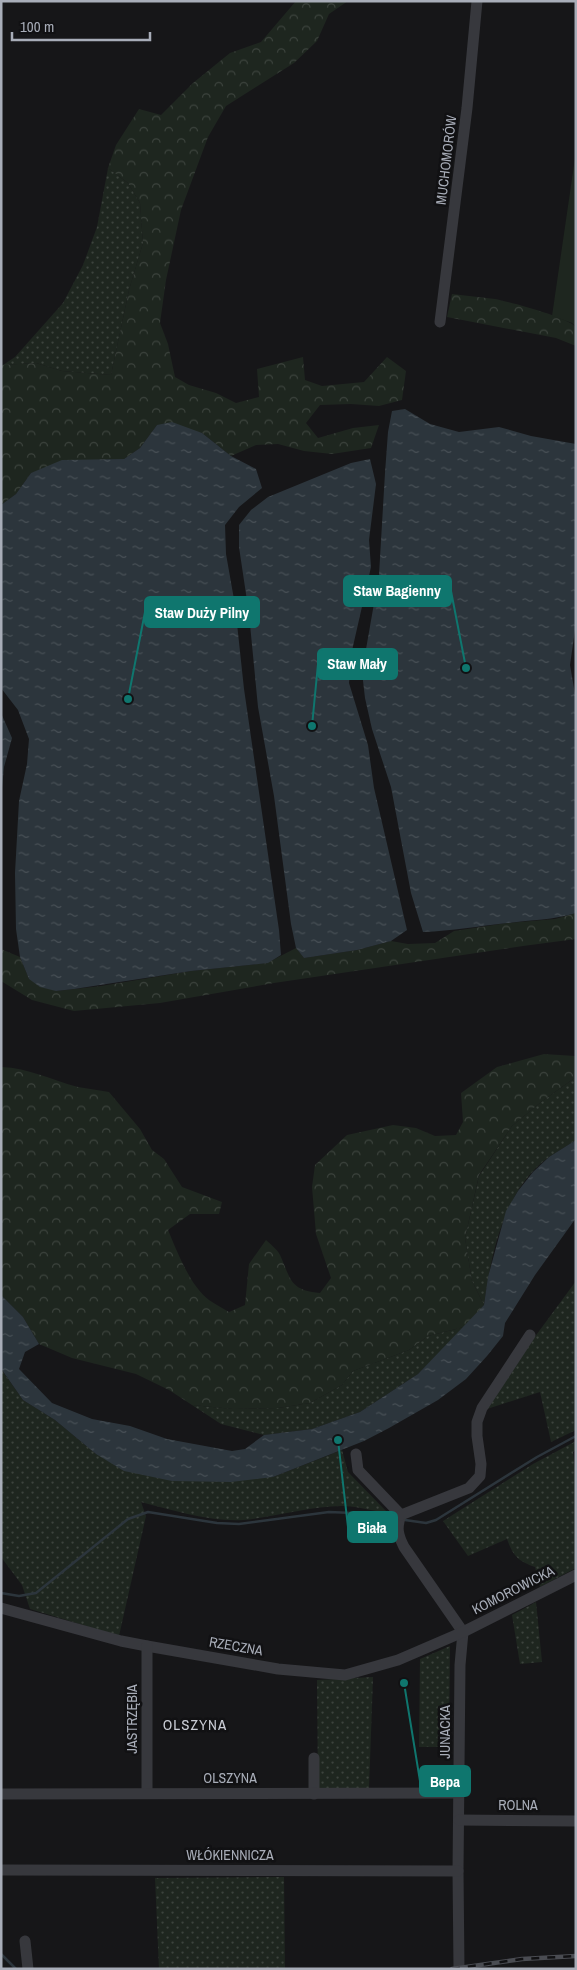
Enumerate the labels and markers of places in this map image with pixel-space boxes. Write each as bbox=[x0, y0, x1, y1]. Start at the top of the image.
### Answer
callout: Staw Bagienny bbox=[344, 576, 451, 606]
callout: Staw Duży Pilny bbox=[145, 597, 259, 627]
callout: Staw Mały bbox=[318, 649, 397, 679]
callout: Biała bbox=[348, 1512, 397, 1542]
callout: Bepa bbox=[420, 1766, 470, 1796]

